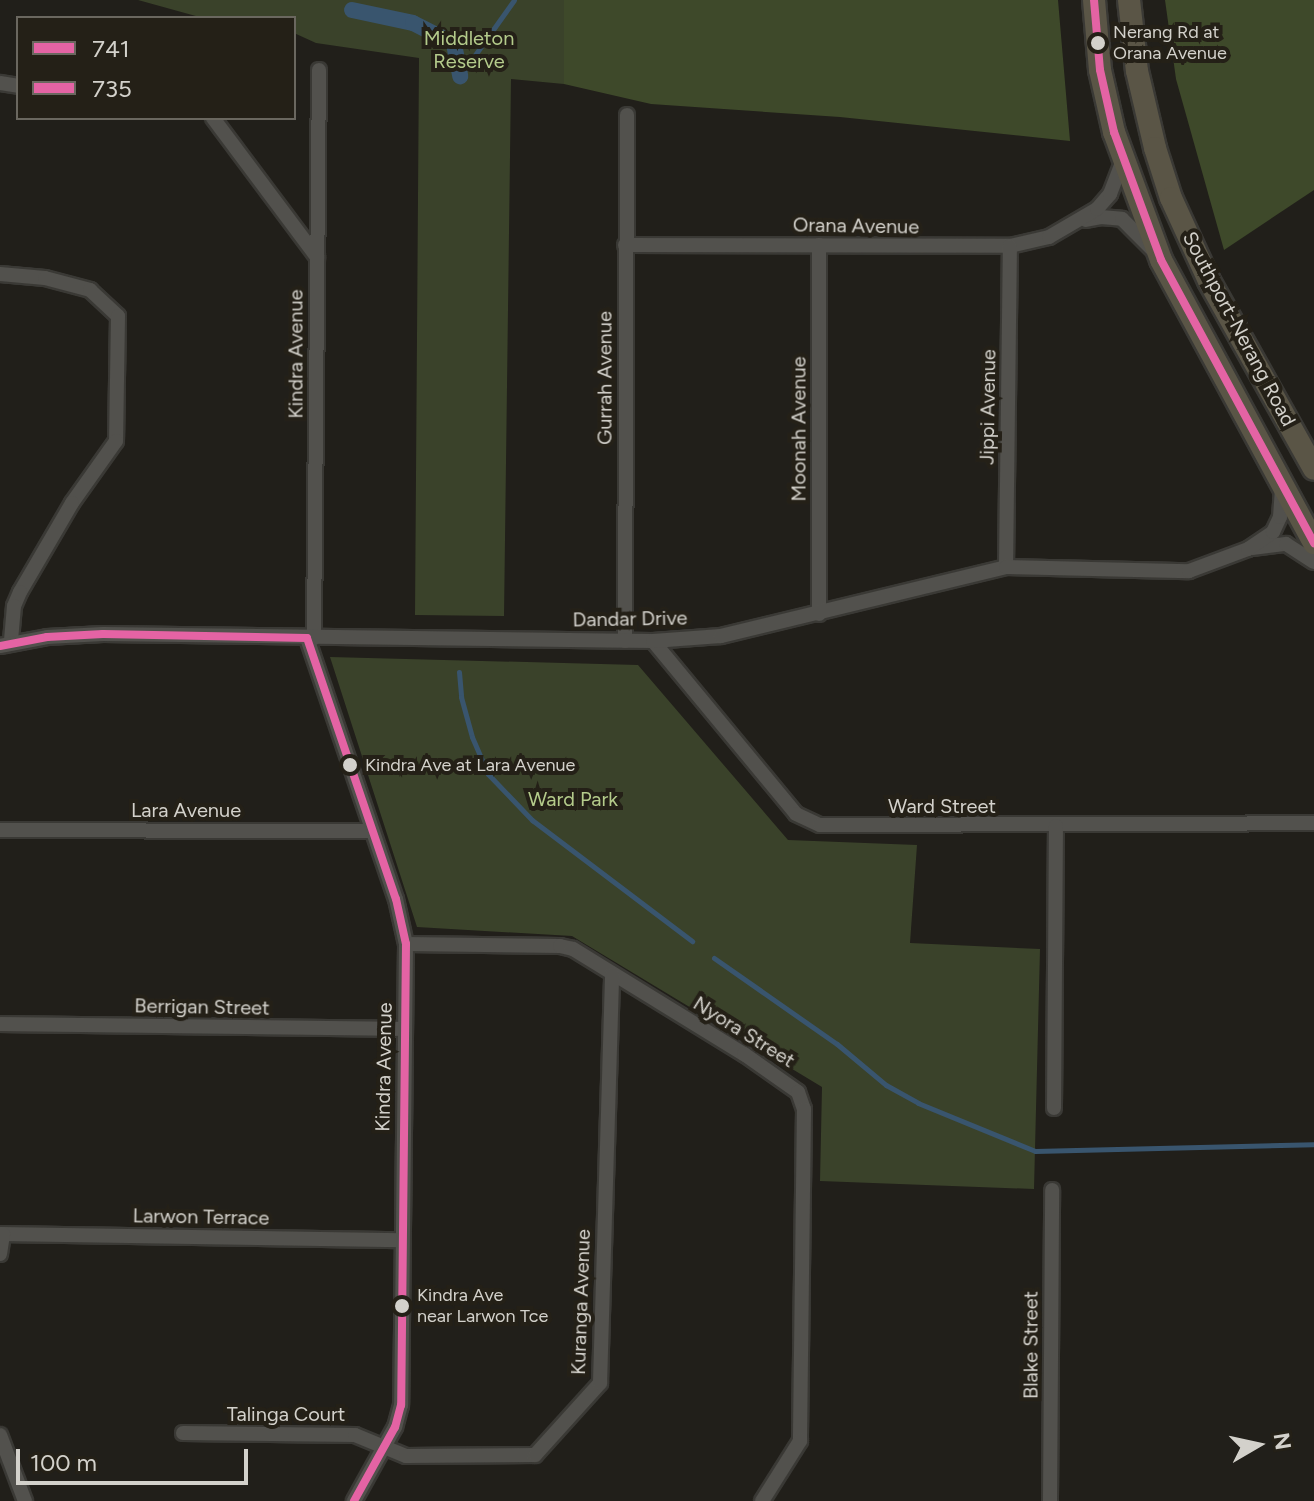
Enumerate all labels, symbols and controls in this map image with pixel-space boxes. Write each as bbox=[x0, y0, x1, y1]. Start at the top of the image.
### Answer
legend bbox=[16, 16, 296, 120]
place label: Nerang Rd at Orana Avenue bbox=[1113, 22, 1227, 64]
park label: Middleton Reserve bbox=[424, 27, 514, 74]
text: 741 bbox=[92, 34, 130, 63]
marker: Nerang Rd at Orana Avenue bbox=[1090, 35, 1106, 51]
text: 735 bbox=[92, 74, 132, 103]
street label: Orana Avenue bbox=[793, 213, 919, 239]
street label: Southport-Nerang Road bbox=[1177, 228, 1301, 430]
street label: Kindra Avenue bbox=[284, 289, 308, 419]
street label: Gurrah Avenue bbox=[593, 311, 617, 445]
street label: Jippi Avenue bbox=[975, 349, 1001, 465]
street label: Moonah Avenue bbox=[787, 356, 811, 502]
street label: Dandar Drive bbox=[572, 606, 688, 632]
place label: Kindra Ave at Lara Avenue bbox=[365, 754, 575, 776]
marker: Kindra Ave at Lara Avenue bbox=[342, 757, 358, 773]
park label: Ward Park bbox=[528, 787, 618, 811]
street label: Ward Street bbox=[888, 794, 996, 818]
street label: Lara Avenue bbox=[131, 798, 241, 822]
street label: Nyora Street bbox=[689, 991, 799, 1073]
street label: Berrigan Street bbox=[134, 994, 270, 1020]
street label: Kindra Avenue bbox=[371, 1002, 397, 1132]
street label: Larwon Terrace bbox=[132, 1204, 270, 1230]
street label: Kuranga Avenue bbox=[566, 1229, 596, 1375]
place label: Kindra Ave near Larwon Tce bbox=[417, 1285, 548, 1328]
street label: Blake Street bbox=[1019, 1291, 1043, 1399]
marker: Kindra Ave near Larwon Tce bbox=[394, 1298, 410, 1314]
street label: Talinga Court bbox=[227, 1402, 345, 1426]
north arrow bbox=[1218, 1405, 1298, 1485]
text: N bbox=[1268, 1431, 1297, 1452]
scale bar bbox=[20, 1433, 252, 1483]
text: 100 m bbox=[30, 1448, 97, 1477]

